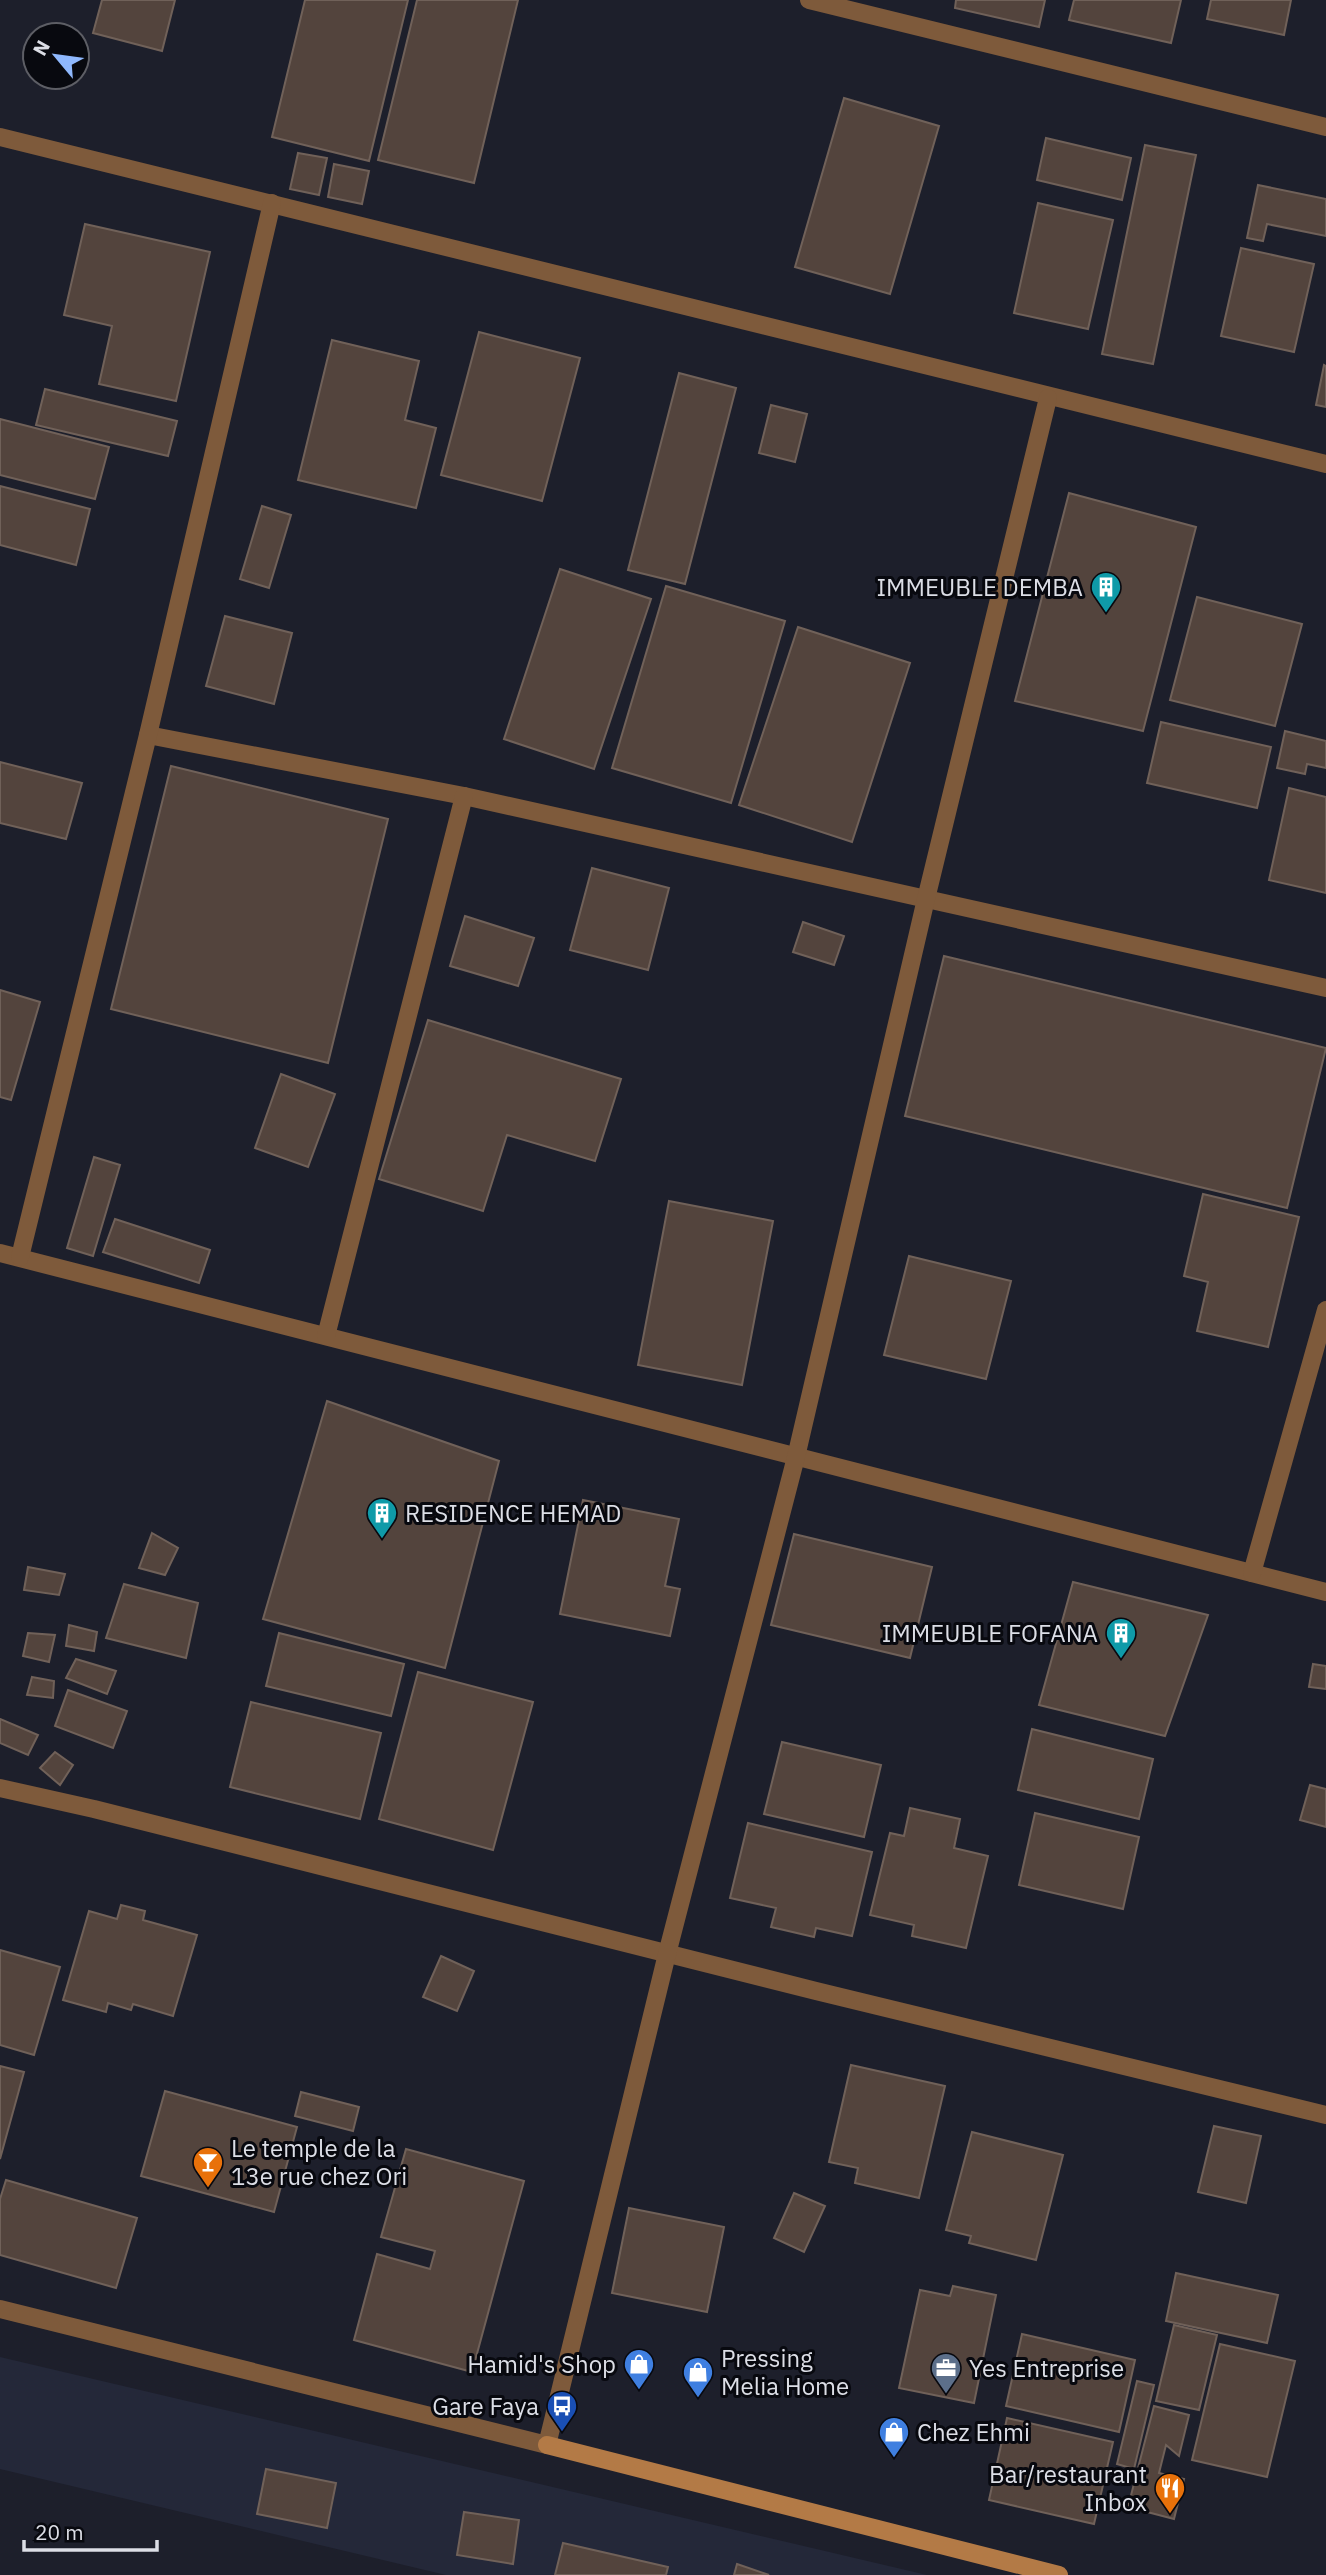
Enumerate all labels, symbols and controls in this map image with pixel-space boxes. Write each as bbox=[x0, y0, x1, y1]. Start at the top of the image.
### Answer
north arrow bbox=[21, 21, 91, 91]
text: N bbox=[27, 36, 55, 60]
building icon: IMMEUBLE DEMBA bbox=[1089, 570, 1123, 614]
place label: IMMEUBLE DEMBA bbox=[876, 571, 1083, 603]
building icon: RESIDENCE HEMAD bbox=[365, 1496, 399, 1540]
place label: RESIDENCE HEMAD bbox=[405, 1497, 621, 1529]
building icon: IMMEUBLE FOFANA bbox=[1104, 1616, 1138, 1660]
place label: IMMEUBLE FOFANA bbox=[882, 1617, 1098, 1649]
place label: Le temple de la 13e rue chez Ori bbox=[231, 2132, 407, 2192]
bar icon: Le temple de la 13e rue chez Ori bbox=[191, 2145, 225, 2189]
place label: Pressing Melia Home bbox=[721, 2342, 849, 2402]
shop icon: Hamid's Shop bbox=[622, 2347, 656, 2391]
place label: Hamid's Shop bbox=[467, 2348, 616, 2380]
office icon: Yes Entreprise bbox=[929, 2351, 963, 2395]
place label: Yes Entreprise bbox=[969, 2352, 1124, 2384]
shop icon: Pressing Melia Home bbox=[681, 2355, 715, 2399]
bus stop icon: Gare Faya bbox=[545, 2389, 579, 2433]
place label: Gare Faya bbox=[432, 2390, 539, 2422]
shop icon: Chez Ehmi bbox=[877, 2415, 911, 2459]
place label: Chez Ehmi bbox=[917, 2416, 1030, 2448]
place label: Bar/restaurant Inbox bbox=[989, 2458, 1147, 2518]
restaurant icon: Bar/restaurant Inbox bbox=[1153, 2471, 1187, 2515]
scale bar bbox=[24, 2508, 158, 2552]
text: 20 m bbox=[35, 2518, 84, 2546]

